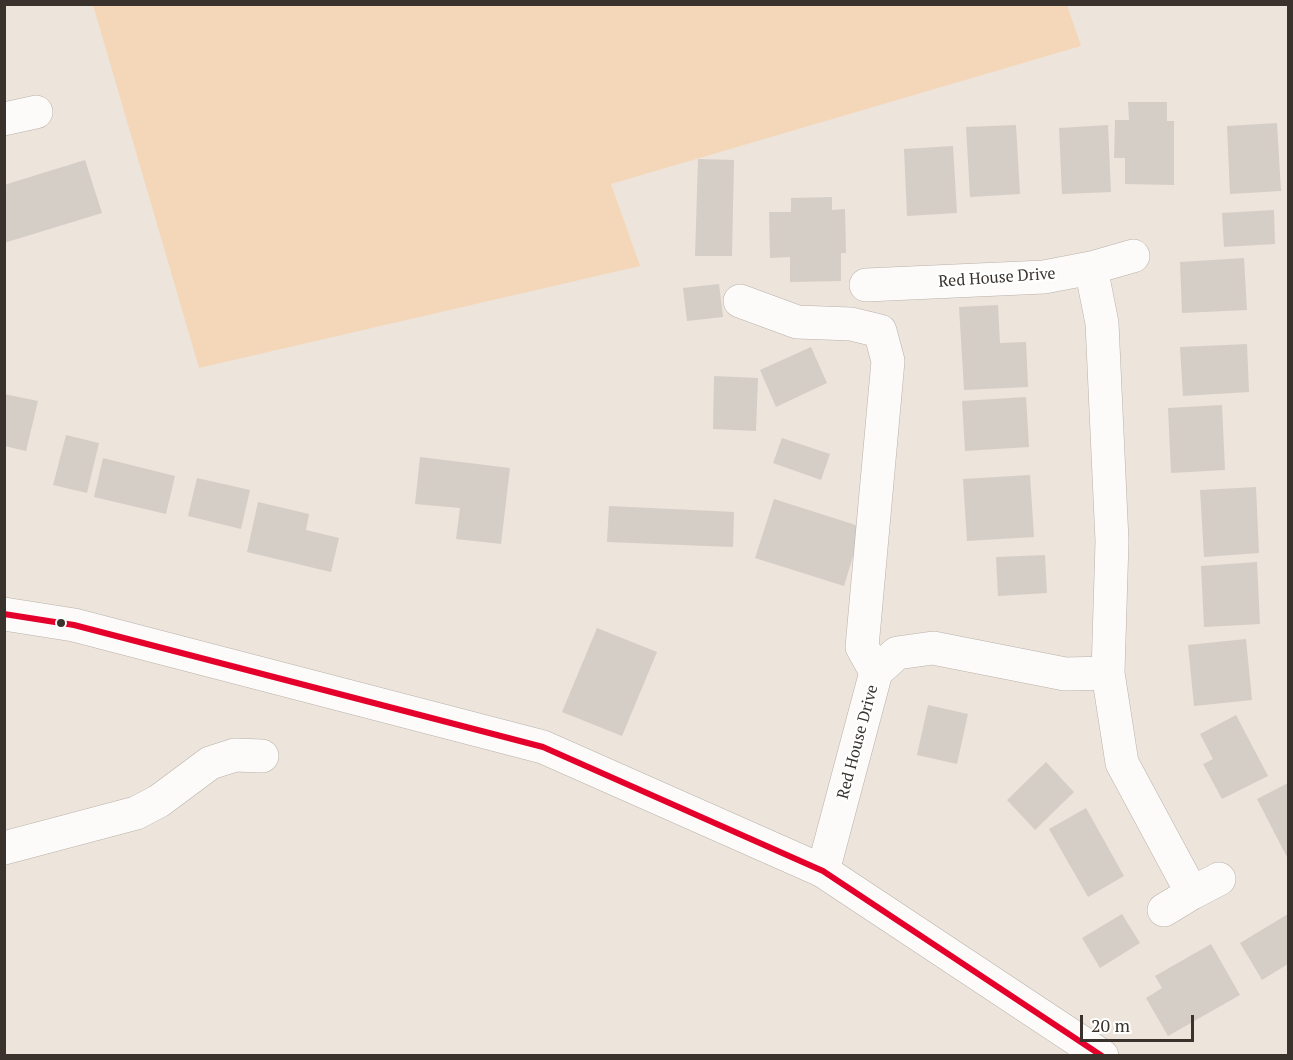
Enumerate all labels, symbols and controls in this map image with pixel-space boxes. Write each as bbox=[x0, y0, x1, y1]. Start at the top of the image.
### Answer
street label: Red House Drive bbox=[938, 264, 1056, 292]
unlabelled marker bbox=[55, 617, 67, 629]
street label: Red House Drive bbox=[834, 683, 882, 801]
scale bar bbox=[1083, 1003, 1197, 1041]
text: 20 m bbox=[1091, 1013, 1130, 1037]

